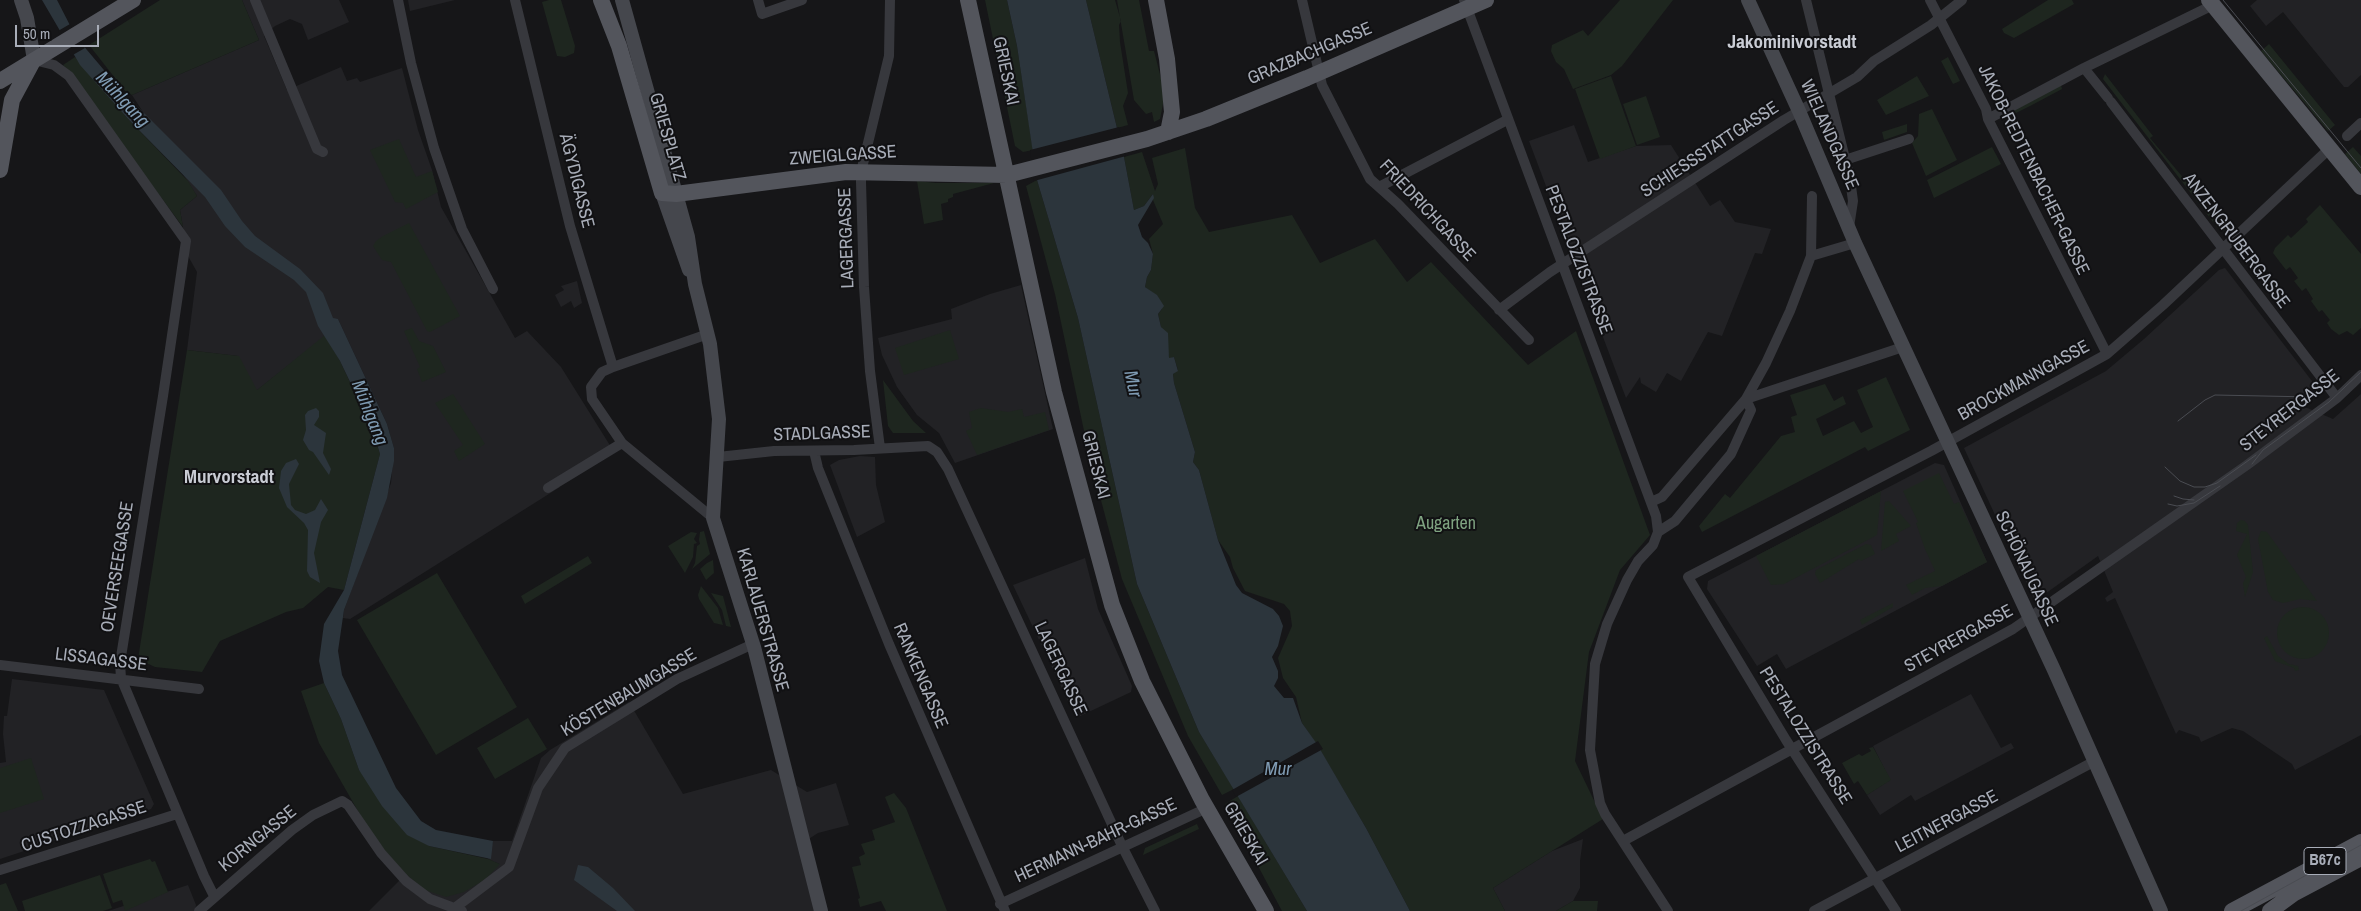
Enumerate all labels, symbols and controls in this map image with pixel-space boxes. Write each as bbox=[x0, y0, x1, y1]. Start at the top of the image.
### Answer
scale bar bbox=[18, 15, 101, 47]
street label: GRAZBACHGASSE bbox=[1245, 18, 1375, 90]
text: 50 m bbox=[23, 23, 50, 44]
district label: Jakominivorstadt bbox=[1727, 32, 1857, 54]
street label: GRIESKAI bbox=[987, 35, 1023, 107]
street label: JAKOB-REDTENBACHER-GASSE bbox=[1973, 61, 2093, 279]
water label: Mühlgang bbox=[90, 67, 154, 133]
street label: WIELANDGASSE bbox=[1795, 77, 1863, 193]
street label: GRIESPLATZ bbox=[644, 90, 690, 184]
street label: SCHIESSSTATTGASSE bbox=[1637, 97, 1783, 203]
street label: ÄGYDIGASSE bbox=[554, 131, 598, 231]
street label: ZWEIGLGASSE bbox=[789, 141, 897, 171]
street label: FRIEDRICHGASSE bbox=[1374, 156, 1480, 266]
street label: ANZENGRUBERGASSE bbox=[2178, 169, 2294, 313]
street label: PESTALOZZISTRASSE bbox=[1540, 182, 1616, 338]
street label: LAGERGASSE bbox=[834, 187, 860, 289]
street label: BROCKMANNGASSE bbox=[1955, 336, 2093, 426]
street label: STEYRERGASSE bbox=[2236, 365, 2344, 457]
water label: Mur bbox=[1118, 369, 1146, 399]
water label: Mühlgang bbox=[346, 377, 392, 449]
street label: STADLGASSE bbox=[773, 422, 871, 446]
street label: GRIESKAI bbox=[1076, 429, 1114, 501]
district label: Murvorstadt bbox=[184, 467, 274, 489]
street label: OEVERSEEGASSE bbox=[97, 500, 139, 634]
street label: SCHÖNAUGASSE bbox=[1990, 508, 2062, 630]
park label: Augarten bbox=[1416, 513, 1476, 535]
street label: KARLAUERSTRASSE bbox=[731, 546, 793, 694]
street label: STEYRERGASSE bbox=[1901, 600, 2017, 678]
street label: LAGERGASSE bbox=[1029, 619, 1091, 719]
street label: RANKENGASSE bbox=[888, 620, 952, 732]
street label: LISSAGASSE bbox=[54, 644, 148, 676]
street label: KÖSTENBAUMGASSE bbox=[557, 644, 701, 742]
street label: PESTALOZZISTRASSE bbox=[1754, 663, 1856, 809]
water label: Mur bbox=[1265, 759, 1291, 781]
street label: LEITNERGASSE bbox=[1892, 786, 2002, 858]
street label: HERMANN-BAHR-GASSE bbox=[1012, 794, 1180, 888]
street label: CUSTOZZAGASSE bbox=[19, 797, 149, 857]
street label: GRIESKAI bbox=[1218, 798, 1272, 870]
street label: KORNGASSE bbox=[215, 801, 301, 877]
road number: B67c bbox=[2304, 848, 2346, 874]

